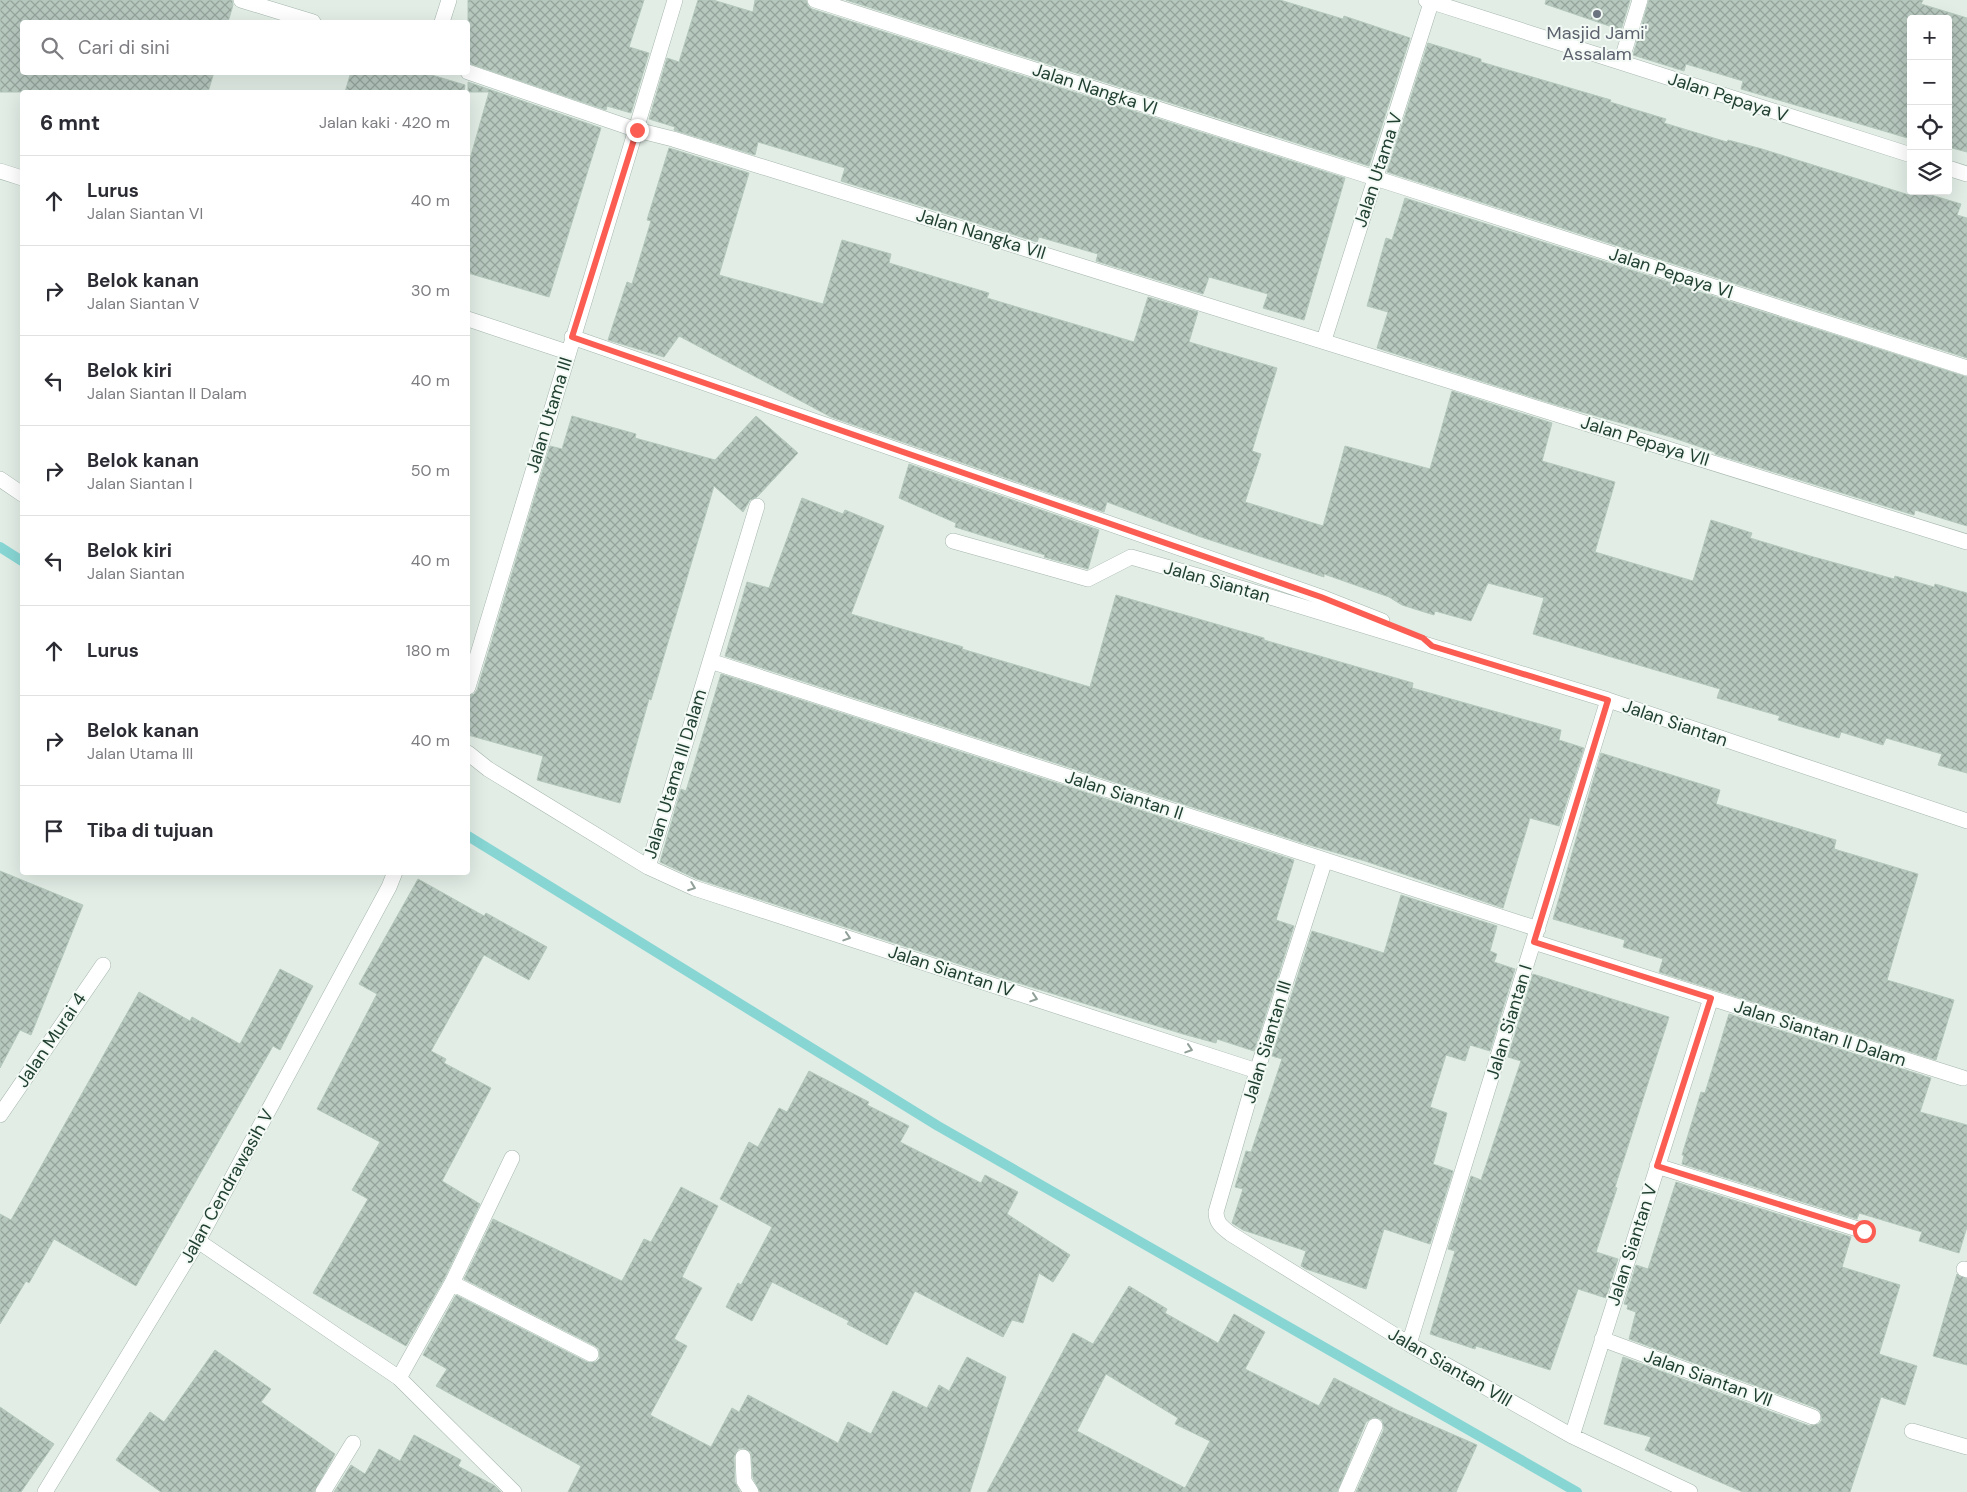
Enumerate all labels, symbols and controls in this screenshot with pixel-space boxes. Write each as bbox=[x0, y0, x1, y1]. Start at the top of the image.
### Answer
marker: Masjid Jami' Assalam bbox=[1591, 8, 1603, 20]
map controls bbox=[1907, 15, 1952, 195]
button: + bbox=[1907, 15, 1952, 60]
search box bbox=[20, 20, 470, 75]
place label: Masjid Jami' Assalam bbox=[1547, 21, 1648, 66]
icon: search bbox=[38, 34, 66, 62]
text: Cari di sini bbox=[78, 35, 170, 60]
street label: Jalan Nangka VI bbox=[1029, 57, 1161, 121]
button: − bbox=[1907, 60, 1952, 105]
street label: Jalan Pepaya V bbox=[1665, 66, 1791, 128]
button: locate bbox=[1907, 105, 1952, 150]
text: 6 mnt bbox=[40, 109, 100, 137]
street label: Jalan Utama V bbox=[1348, 110, 1408, 230]
text: Jalan kaki · 420 m bbox=[319, 112, 450, 133]
route end bbox=[626, 119, 649, 142]
button: layers bbox=[1907, 150, 1952, 195]
text: Lurus bbox=[87, 178, 139, 203]
icon: ahead bbox=[40, 187, 68, 215]
text: 40 m bbox=[411, 190, 450, 211]
text: Jalan Siantan VI bbox=[87, 203, 203, 224]
street label: Jalan Nangka VII bbox=[913, 203, 1049, 265]
street label: Jalan Pepaya VI bbox=[1606, 242, 1736, 304]
text: Belok kanan bbox=[87, 268, 199, 293]
icon: right bbox=[40, 277, 68, 305]
text: 30 m bbox=[411, 280, 450, 301]
text: Jalan Siantan V bbox=[87, 293, 200, 314]
street label: Jalan Utama III bbox=[520, 354, 578, 476]
text: Belok kiri bbox=[87, 358, 172, 383]
icon: left bbox=[40, 367, 68, 395]
text: 40 m bbox=[411, 370, 450, 391]
text: Jalan Siantan II Dalam bbox=[87, 383, 247, 404]
street label: Jalan Pepaya VII bbox=[1578, 410, 1712, 472]
text: Belok kanan bbox=[87, 448, 199, 473]
icon: right bbox=[40, 457, 68, 485]
text: 50 m bbox=[411, 460, 450, 481]
text: Jalan Siantan I bbox=[87, 473, 193, 494]
text: Belok kiri bbox=[87, 538, 172, 563]
icon: left bbox=[40, 547, 68, 575]
text: 40 m bbox=[411, 550, 450, 571]
street label: Jalan Siantan bbox=[1161, 555, 1273, 609]
text: Jalan Siantan bbox=[87, 563, 185, 584]
icon: ahead bbox=[40, 637, 68, 665]
text: Lurus bbox=[87, 638, 139, 663]
text: 180 m bbox=[406, 640, 450, 661]
street label: Jalan Utama III Dalam bbox=[638, 686, 712, 862]
street label: Jalan Siantan bbox=[1619, 694, 1731, 752]
text: Belok kanan bbox=[87, 718, 199, 743]
icon: right bbox=[40, 727, 68, 755]
text: 40 m bbox=[411, 730, 450, 751]
text: Jalan Utama III bbox=[87, 743, 193, 764]
street label: Jalan Siantan II bbox=[1062, 765, 1186, 825]
icon: arrive bbox=[40, 817, 68, 845]
text: Tiba di tujuan bbox=[87, 818, 213, 843]
one-way arrow bbox=[687, 881, 696, 891]
one-way arrow bbox=[842, 931, 850, 941]
street label: Jalan Siantan IV bbox=[885, 939, 1017, 1003]
street label: Jalan Siantan I bbox=[1480, 962, 1538, 1082]
street label: Jalan Siantan III bbox=[1237, 978, 1297, 1106]
street label: Jalan Murai 4 bbox=[10, 988, 92, 1092]
one-way arrow bbox=[1030, 992, 1038, 1002]
street label: Jalan Siantan II Dalam bbox=[1731, 994, 1909, 1072]
one-way arrow bbox=[1184, 1043, 1193, 1053]
street label: Jalan Cendrawasih V bbox=[175, 1105, 279, 1267]
street label: Jalan Siantan V bbox=[1601, 1181, 1663, 1309]
route start bbox=[1853, 1220, 1876, 1243]
street label: Jalan Siantan VIII bbox=[1384, 1322, 1516, 1412]
street label: Jalan Siantan VII bbox=[1640, 1344, 1776, 1412]

